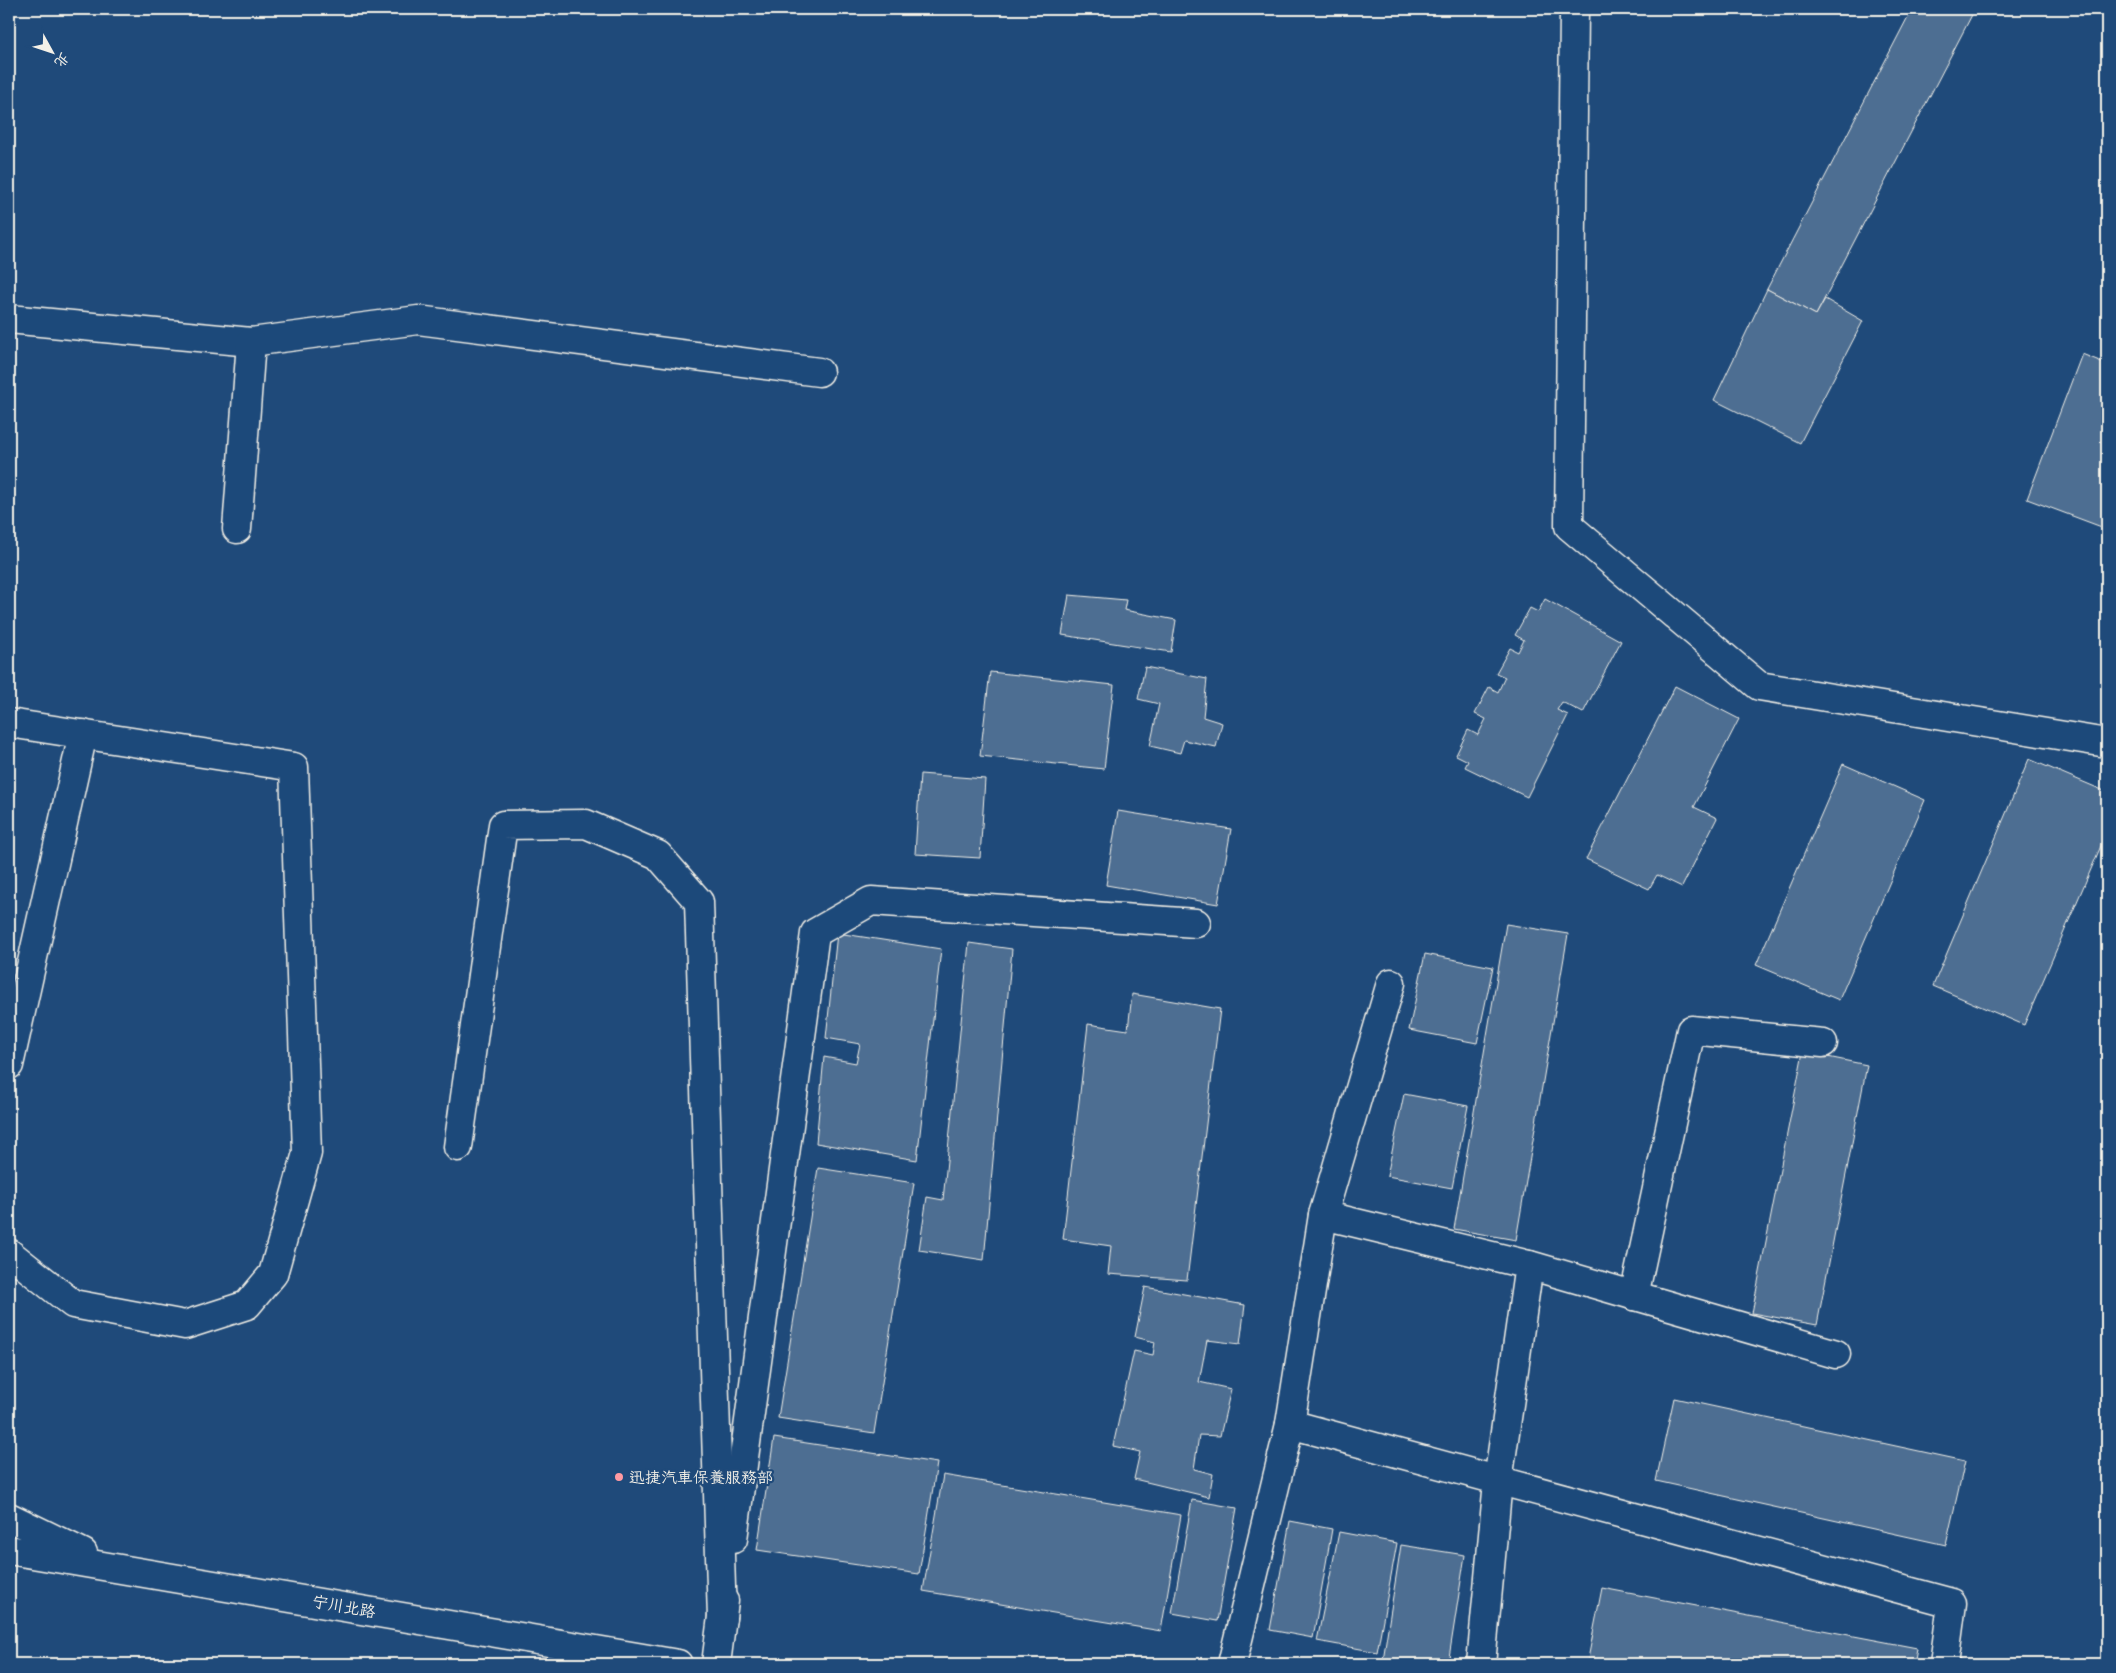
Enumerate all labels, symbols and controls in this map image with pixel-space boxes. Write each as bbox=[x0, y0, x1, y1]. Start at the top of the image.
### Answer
north arrow bbox=[28, 28, 78, 78]
text: 北 bbox=[50, 49, 73, 71]
place label: 迅捷汽車保養服務部 bbox=[629, 1468, 773, 1489]
marker: 迅捷汽車保養服務部 bbox=[613, 1471, 625, 1483]
street label: 宁川北路 bbox=[310, 1592, 377, 1623]

